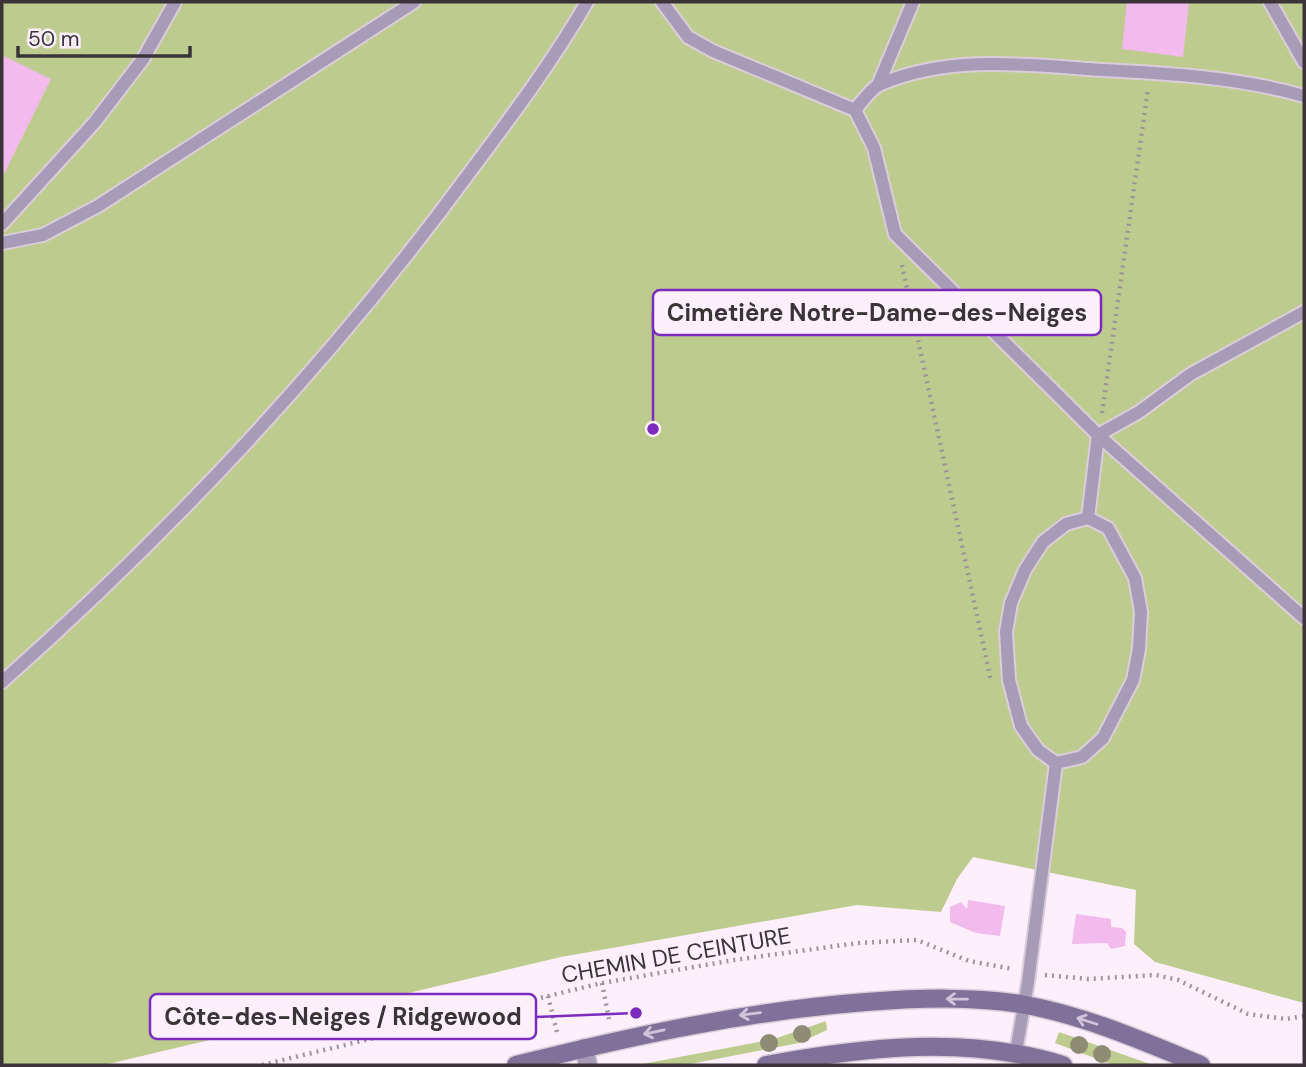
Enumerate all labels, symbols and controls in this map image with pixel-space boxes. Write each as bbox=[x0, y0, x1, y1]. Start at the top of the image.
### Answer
scale bar bbox=[18, 14, 189, 58]
text: 50 m bbox=[28, 25, 79, 53]
callout: Cimetière Notre-Dame-des-Neiges bbox=[653, 290, 1101, 335]
text: Cimetière Notre-Dame-des-Neiges bbox=[667, 297, 1087, 328]
street label: CHEMIN DE CEINTURE bbox=[559, 920, 793, 990]
one-way arrow bbox=[946, 992, 969, 1006]
callout: Côte-des-Neiges / Ridgewood bbox=[150, 994, 536, 1039]
text: Côte-des-Neiges / Ridgewood bbox=[164, 1001, 522, 1032]
one-way arrow bbox=[739, 1008, 762, 1021]
one-way arrow bbox=[1076, 1014, 1098, 1027]
one-way arrow bbox=[643, 1026, 666, 1039]

